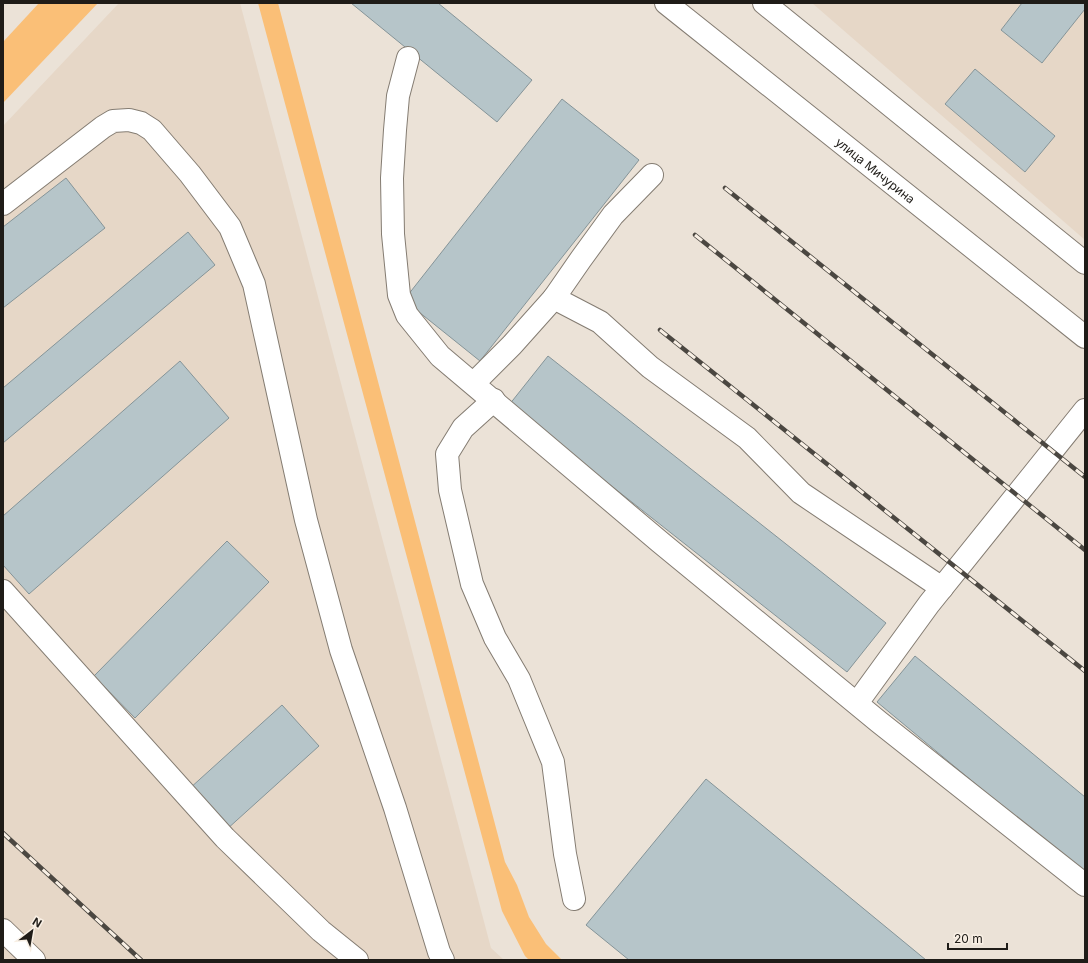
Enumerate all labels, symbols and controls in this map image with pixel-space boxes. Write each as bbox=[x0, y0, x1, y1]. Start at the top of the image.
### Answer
street label: улица Мичурина bbox=[833, 134, 918, 206]
north arrow bbox=[12, 911, 52, 951]
text: N bbox=[30, 914, 44, 931]
scale bar bbox=[948, 925, 1007, 951]
text: 20 m bbox=[954, 931, 983, 946]

